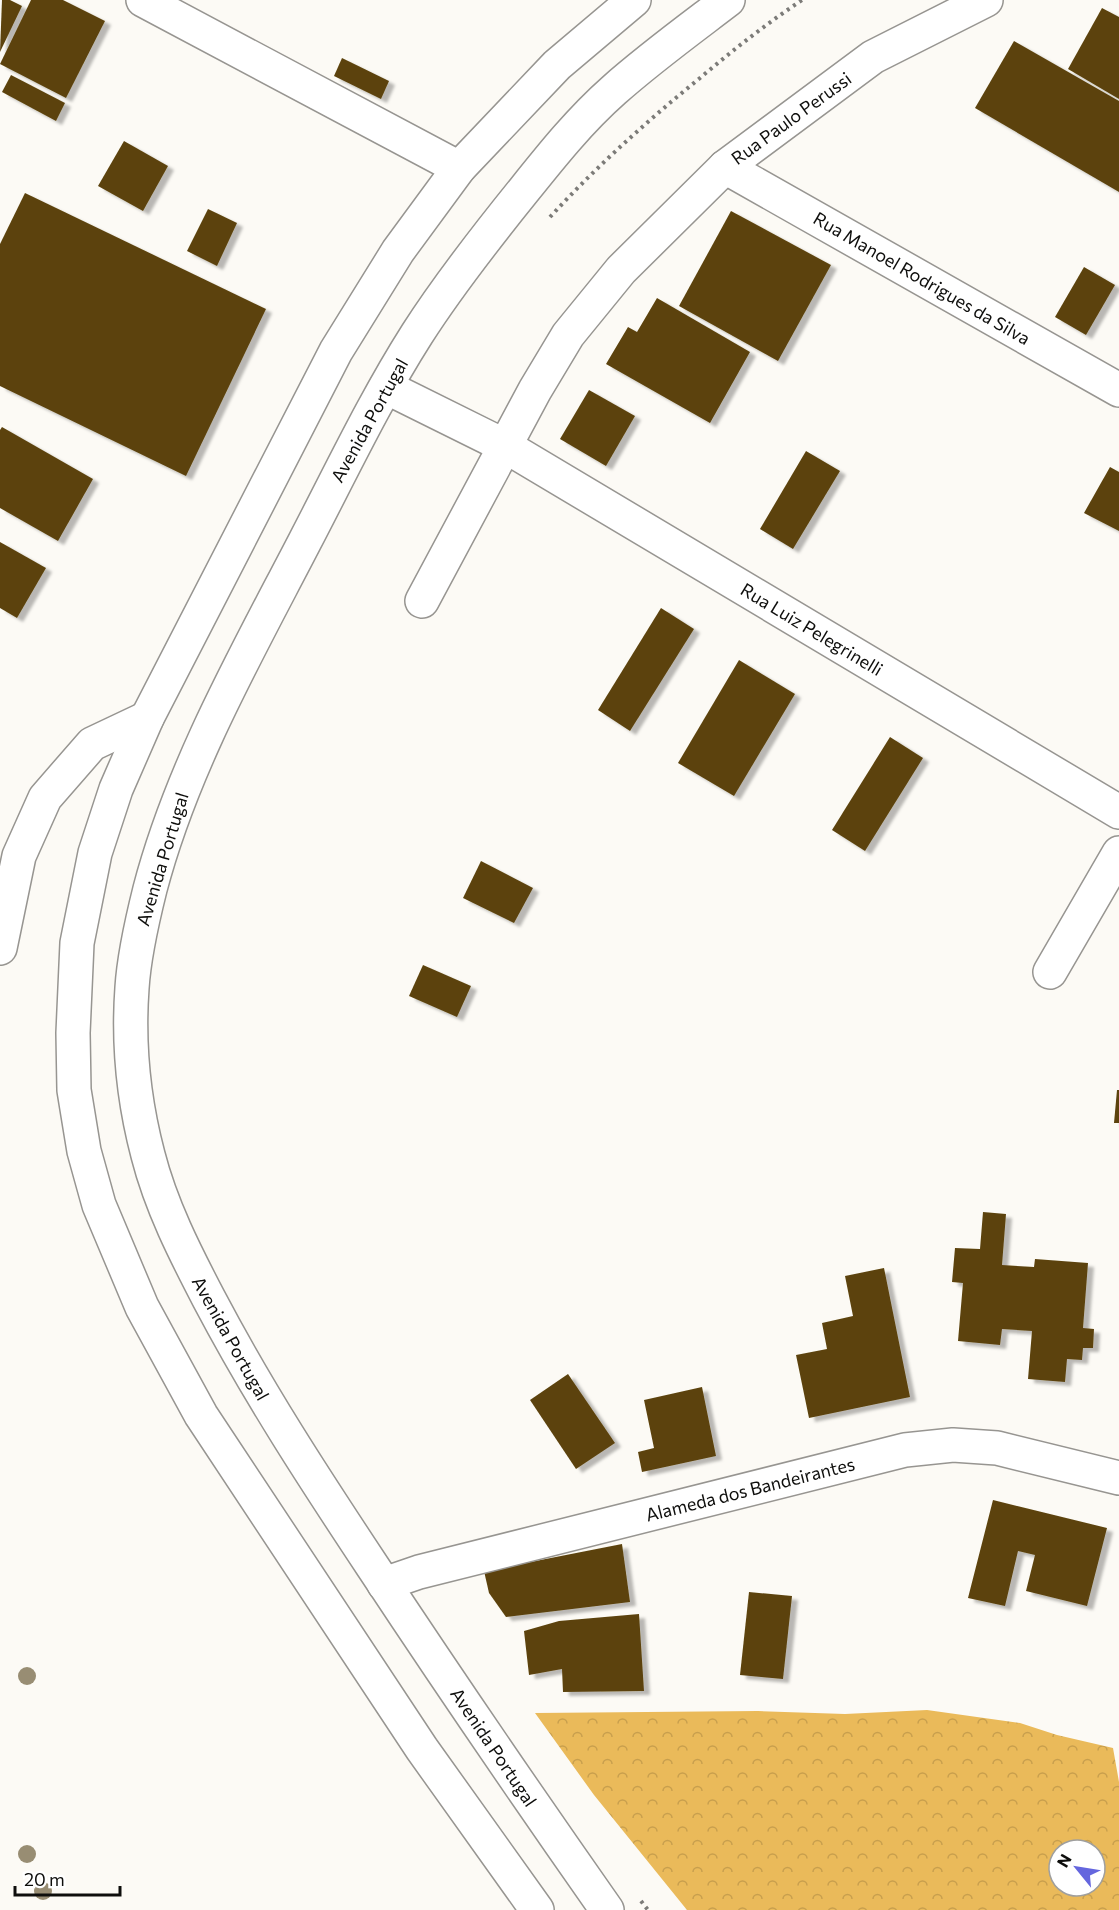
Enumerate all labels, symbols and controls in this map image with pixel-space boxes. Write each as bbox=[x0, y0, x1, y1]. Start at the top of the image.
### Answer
street label: Rua Paulo Perussi bbox=[727, 67, 855, 169]
street label: Rua Manoel Rodrigues da Silva bbox=[810, 207, 1034, 349]
street label: Avenida Portugal bbox=[326, 354, 412, 486]
street label: Rua Luiz Pelegrinelli bbox=[737, 578, 887, 680]
street label: Avenida Portugal bbox=[131, 790, 193, 928]
street label: Avenida Portugal bbox=[188, 1272, 274, 1404]
street label: Alameda dos Bandeirantes bbox=[643, 1452, 857, 1526]
street label: Avenida Portugal bbox=[446, 1684, 542, 1810]
north arrow bbox=[1047, 1838, 1107, 1898]
text: N bbox=[1052, 1850, 1075, 1870]
scale bar bbox=[15, 1859, 120, 1897]
text: 20 m bbox=[24, 1868, 65, 1890]

